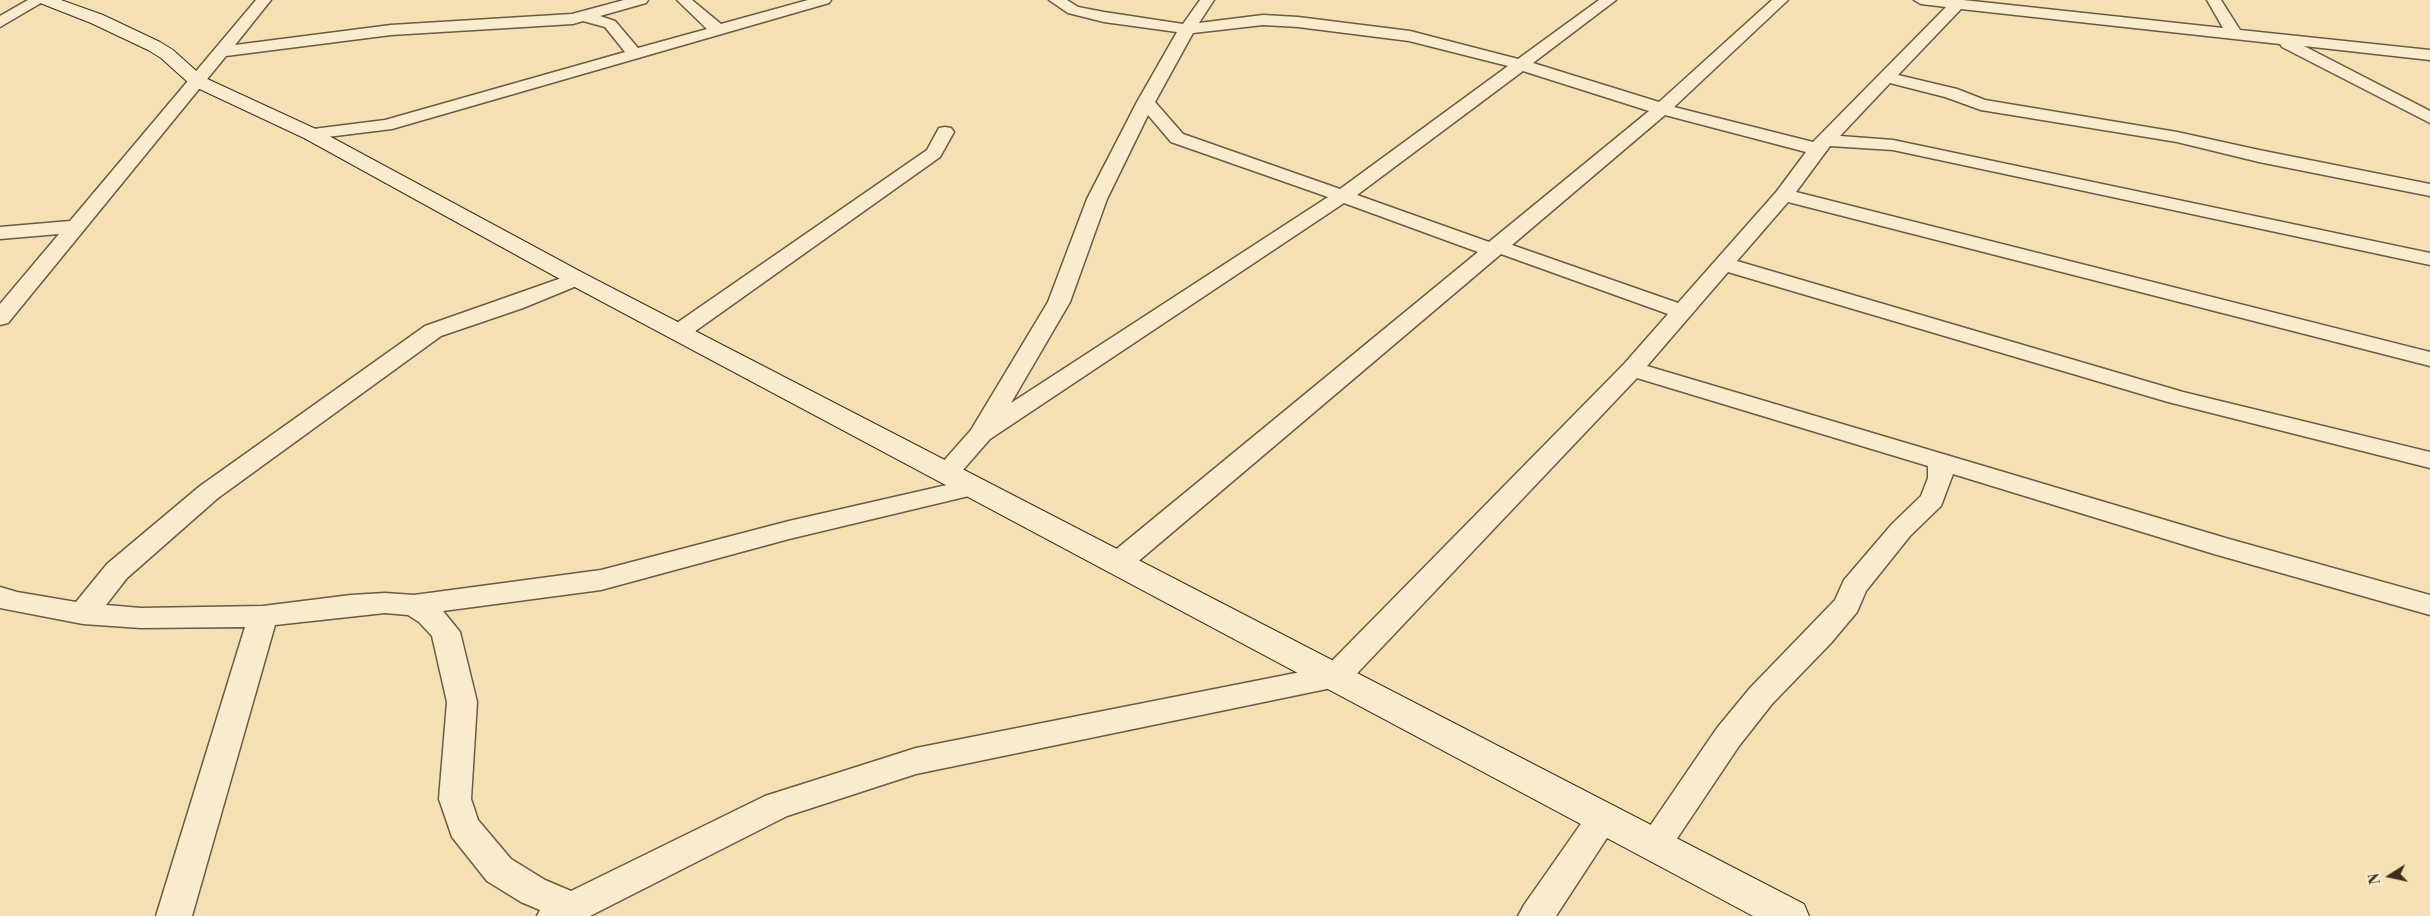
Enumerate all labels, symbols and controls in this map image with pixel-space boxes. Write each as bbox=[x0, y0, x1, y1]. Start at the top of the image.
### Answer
north arrow bbox=[2365, 851, 2415, 901]
text: N bbox=[2365, 872, 2385, 886]

